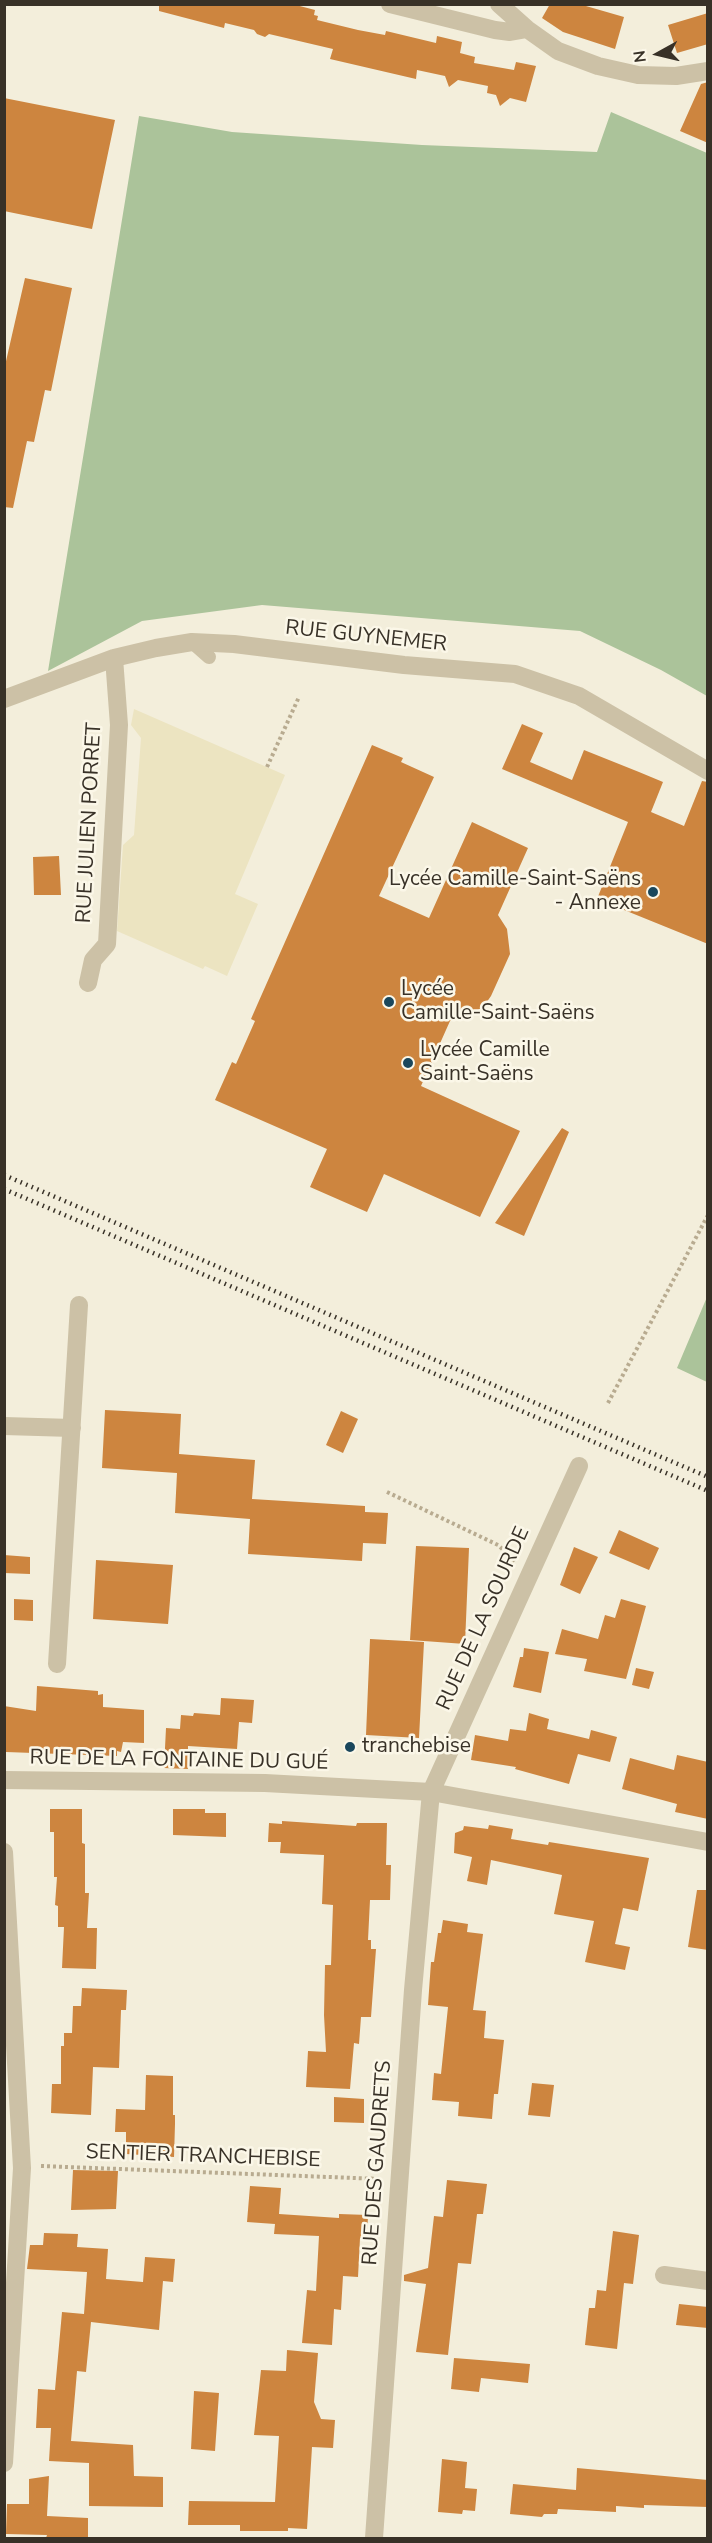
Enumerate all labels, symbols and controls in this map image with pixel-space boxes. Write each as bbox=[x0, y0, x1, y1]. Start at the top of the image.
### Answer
north arrow bbox=[628, 24, 688, 84]
text: N bbox=[628, 49, 652, 64]
street label: RUE GUYNEMER bbox=[284, 616, 448, 658]
street label: RUE JULIEN PORRET bbox=[72, 722, 108, 924]
place label: Lycée Camille-Saint-Saëns - Annexe bbox=[389, 867, 641, 917]
marker: Lycée Camille-Saint-Saëns - Annexe bbox=[646, 885, 660, 899]
place label: Lycée Camille-Saint-Saëns bbox=[401, 977, 595, 1027]
marker: Lycée Camille-Saint-Saëns bbox=[382, 995, 396, 1009]
place label: Lycée Camille Saint-Saëns bbox=[420, 1038, 550, 1088]
marker: Lycée Camille Saint-Saëns bbox=[401, 1056, 415, 1070]
street label: RUE DE LA SOURDE bbox=[432, 1523, 536, 1715]
place label: tranchebise bbox=[362, 1734, 471, 1760]
marker: tranchebise bbox=[343, 1740, 357, 1754]
street label: RUE DE LA FONTAINE DU GUÉ bbox=[29, 1746, 329, 1776]
street label: RUE DES GAUDRETS bbox=[358, 2060, 398, 2266]
street label: SENTIER TRANCHEBISE bbox=[85, 2140, 321, 2174]

